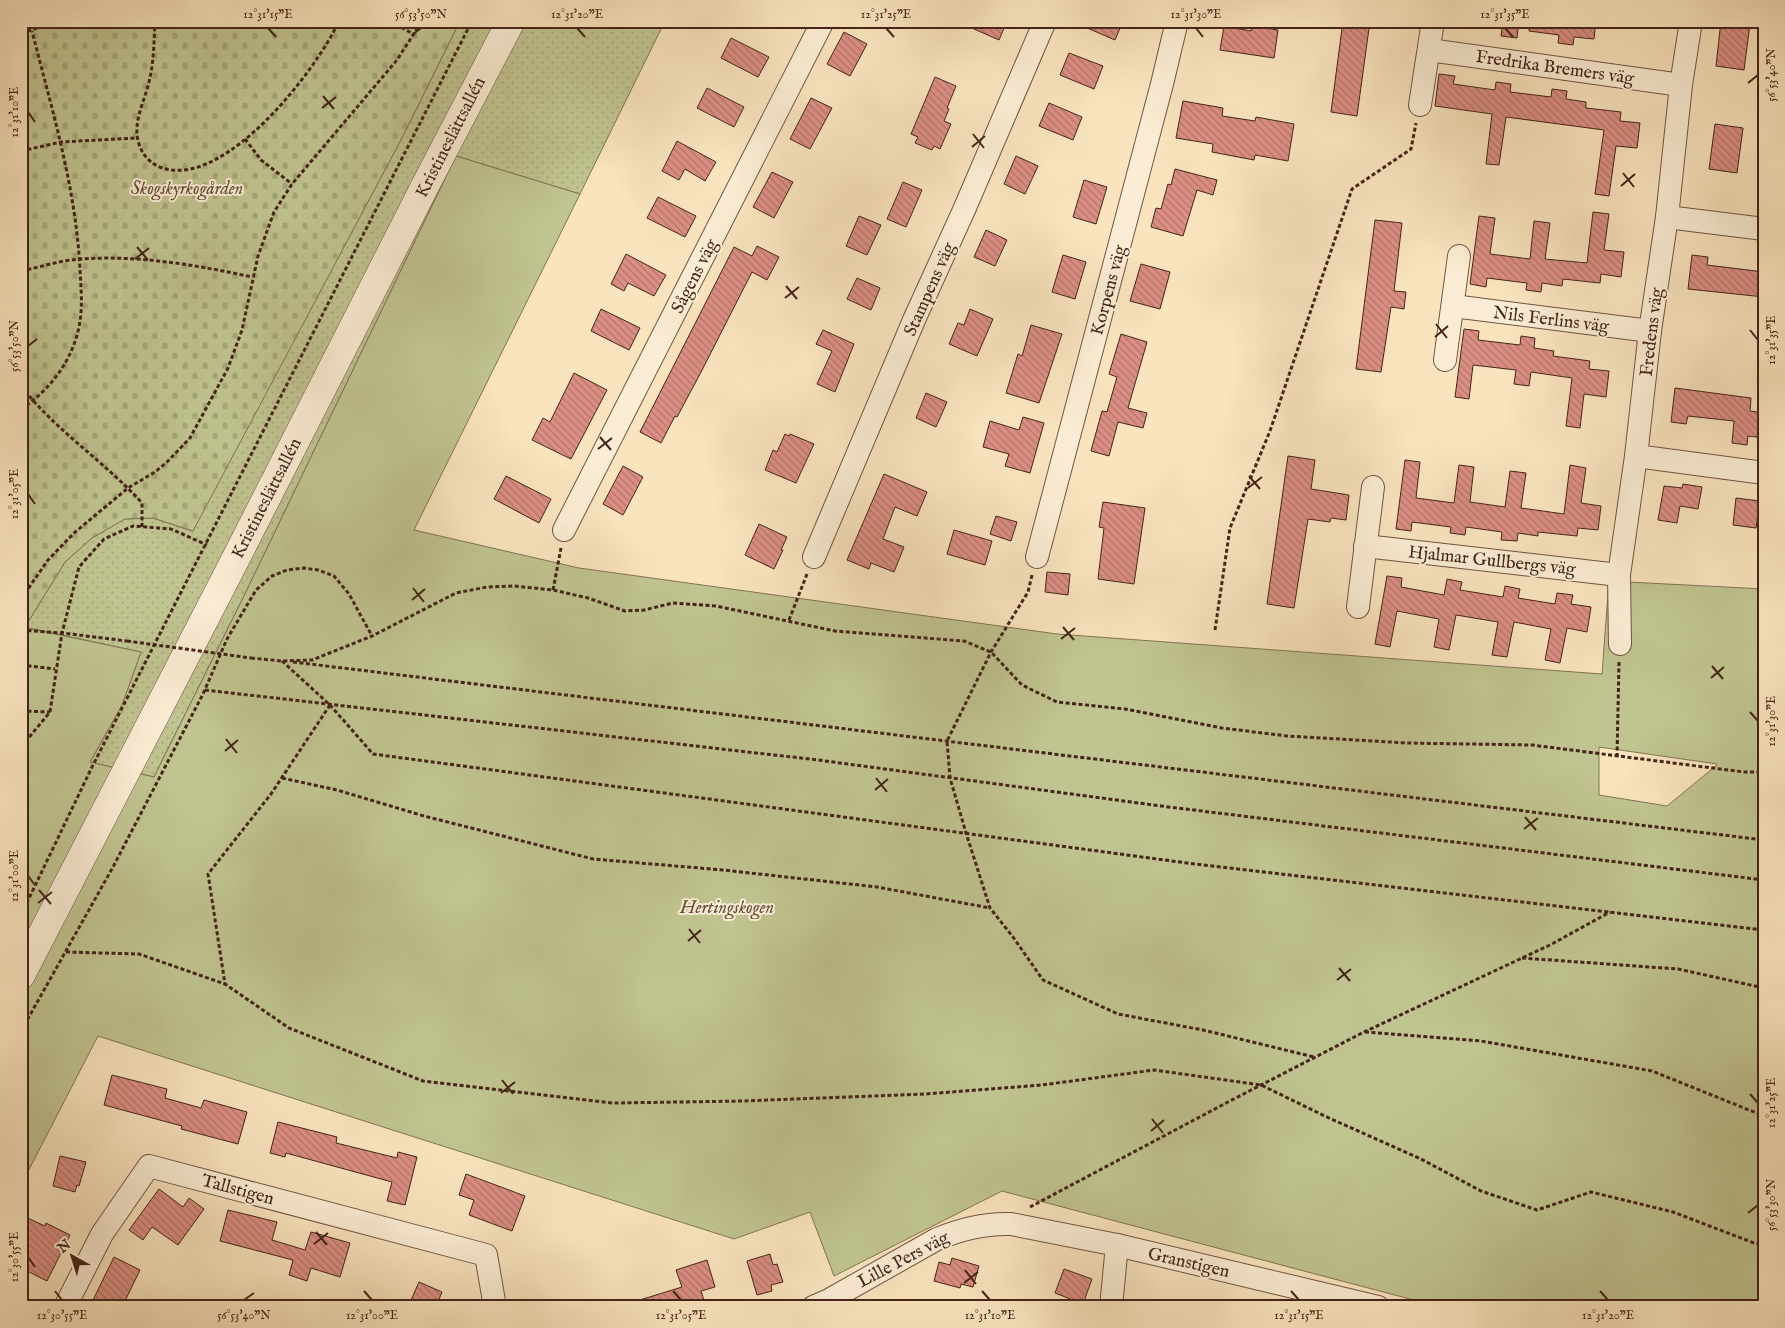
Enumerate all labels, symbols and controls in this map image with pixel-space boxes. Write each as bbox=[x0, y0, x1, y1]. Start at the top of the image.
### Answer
text: 12°31'15"E bbox=[243, 7, 293, 22]
text: 56°53'50"N bbox=[395, 7, 448, 22]
text: 12°31'20"E bbox=[551, 7, 603, 22]
text: 12°31'25"E bbox=[861, 7, 911, 22]
text: 12°31'30"E bbox=[1171, 7, 1221, 22]
text: 12°31'35"E bbox=[1480, 7, 1530, 22]
street label: Fredrika Bremers väg bbox=[1474, 46, 1636, 91]
text: 56°53'40"N bbox=[1764, 48, 1779, 102]
street label: Kristineslättsallén bbox=[411, 73, 492, 202]
text: 12°31'10"E bbox=[7, 87, 22, 137]
park label: Skogskyrkogården bbox=[131, 178, 243, 201]
street label: Sågens väg bbox=[667, 235, 724, 318]
street label: Stampens väg bbox=[899, 239, 961, 340]
street label: Korpens väg bbox=[1086, 242, 1133, 338]
street label: Fredens väg bbox=[1636, 286, 1669, 378]
street label: Nils Ferlins väg bbox=[1492, 302, 1610, 339]
text: 12°31'35"E bbox=[1764, 315, 1779, 365]
text: 56°53'50"N bbox=[7, 319, 22, 372]
street label: Kristineslättsallén bbox=[227, 434, 308, 563]
text: 12°31'05"E bbox=[7, 469, 22, 519]
street label: Hjalmar Gullbergs väg bbox=[1407, 541, 1577, 582]
text: 12°31'30"E bbox=[1764, 696, 1779, 746]
text: 12°31'00"E bbox=[7, 850, 22, 902]
park label: Hertingskogen bbox=[679, 897, 774, 920]
text: 12°31'25"E bbox=[1764, 1078, 1779, 1128]
street label: Tallstigen bbox=[199, 1170, 277, 1211]
text: 56°53'30"N bbox=[1764, 1178, 1779, 1231]
street label: Lille Pers väg bbox=[854, 1227, 954, 1294]
north arrow bbox=[48, 1230, 98, 1280]
text: 12°30'55"E bbox=[7, 1232, 22, 1282]
text: N bbox=[53, 1236, 75, 1258]
street label: Granstigen bbox=[1146, 1243, 1232, 1284]
text: 12°30'55"E bbox=[37, 1308, 87, 1323]
text: 56°53'40"N bbox=[217, 1308, 271, 1323]
text: 12°31'00"E bbox=[346, 1308, 398, 1323]
text: 12°31'05"E bbox=[656, 1308, 706, 1323]
text: 12°31'10"E bbox=[965, 1308, 1015, 1323]
text: 12°31'15"E bbox=[1274, 1308, 1324, 1323]
text: 12°31'20"E bbox=[1582, 1308, 1634, 1323]

